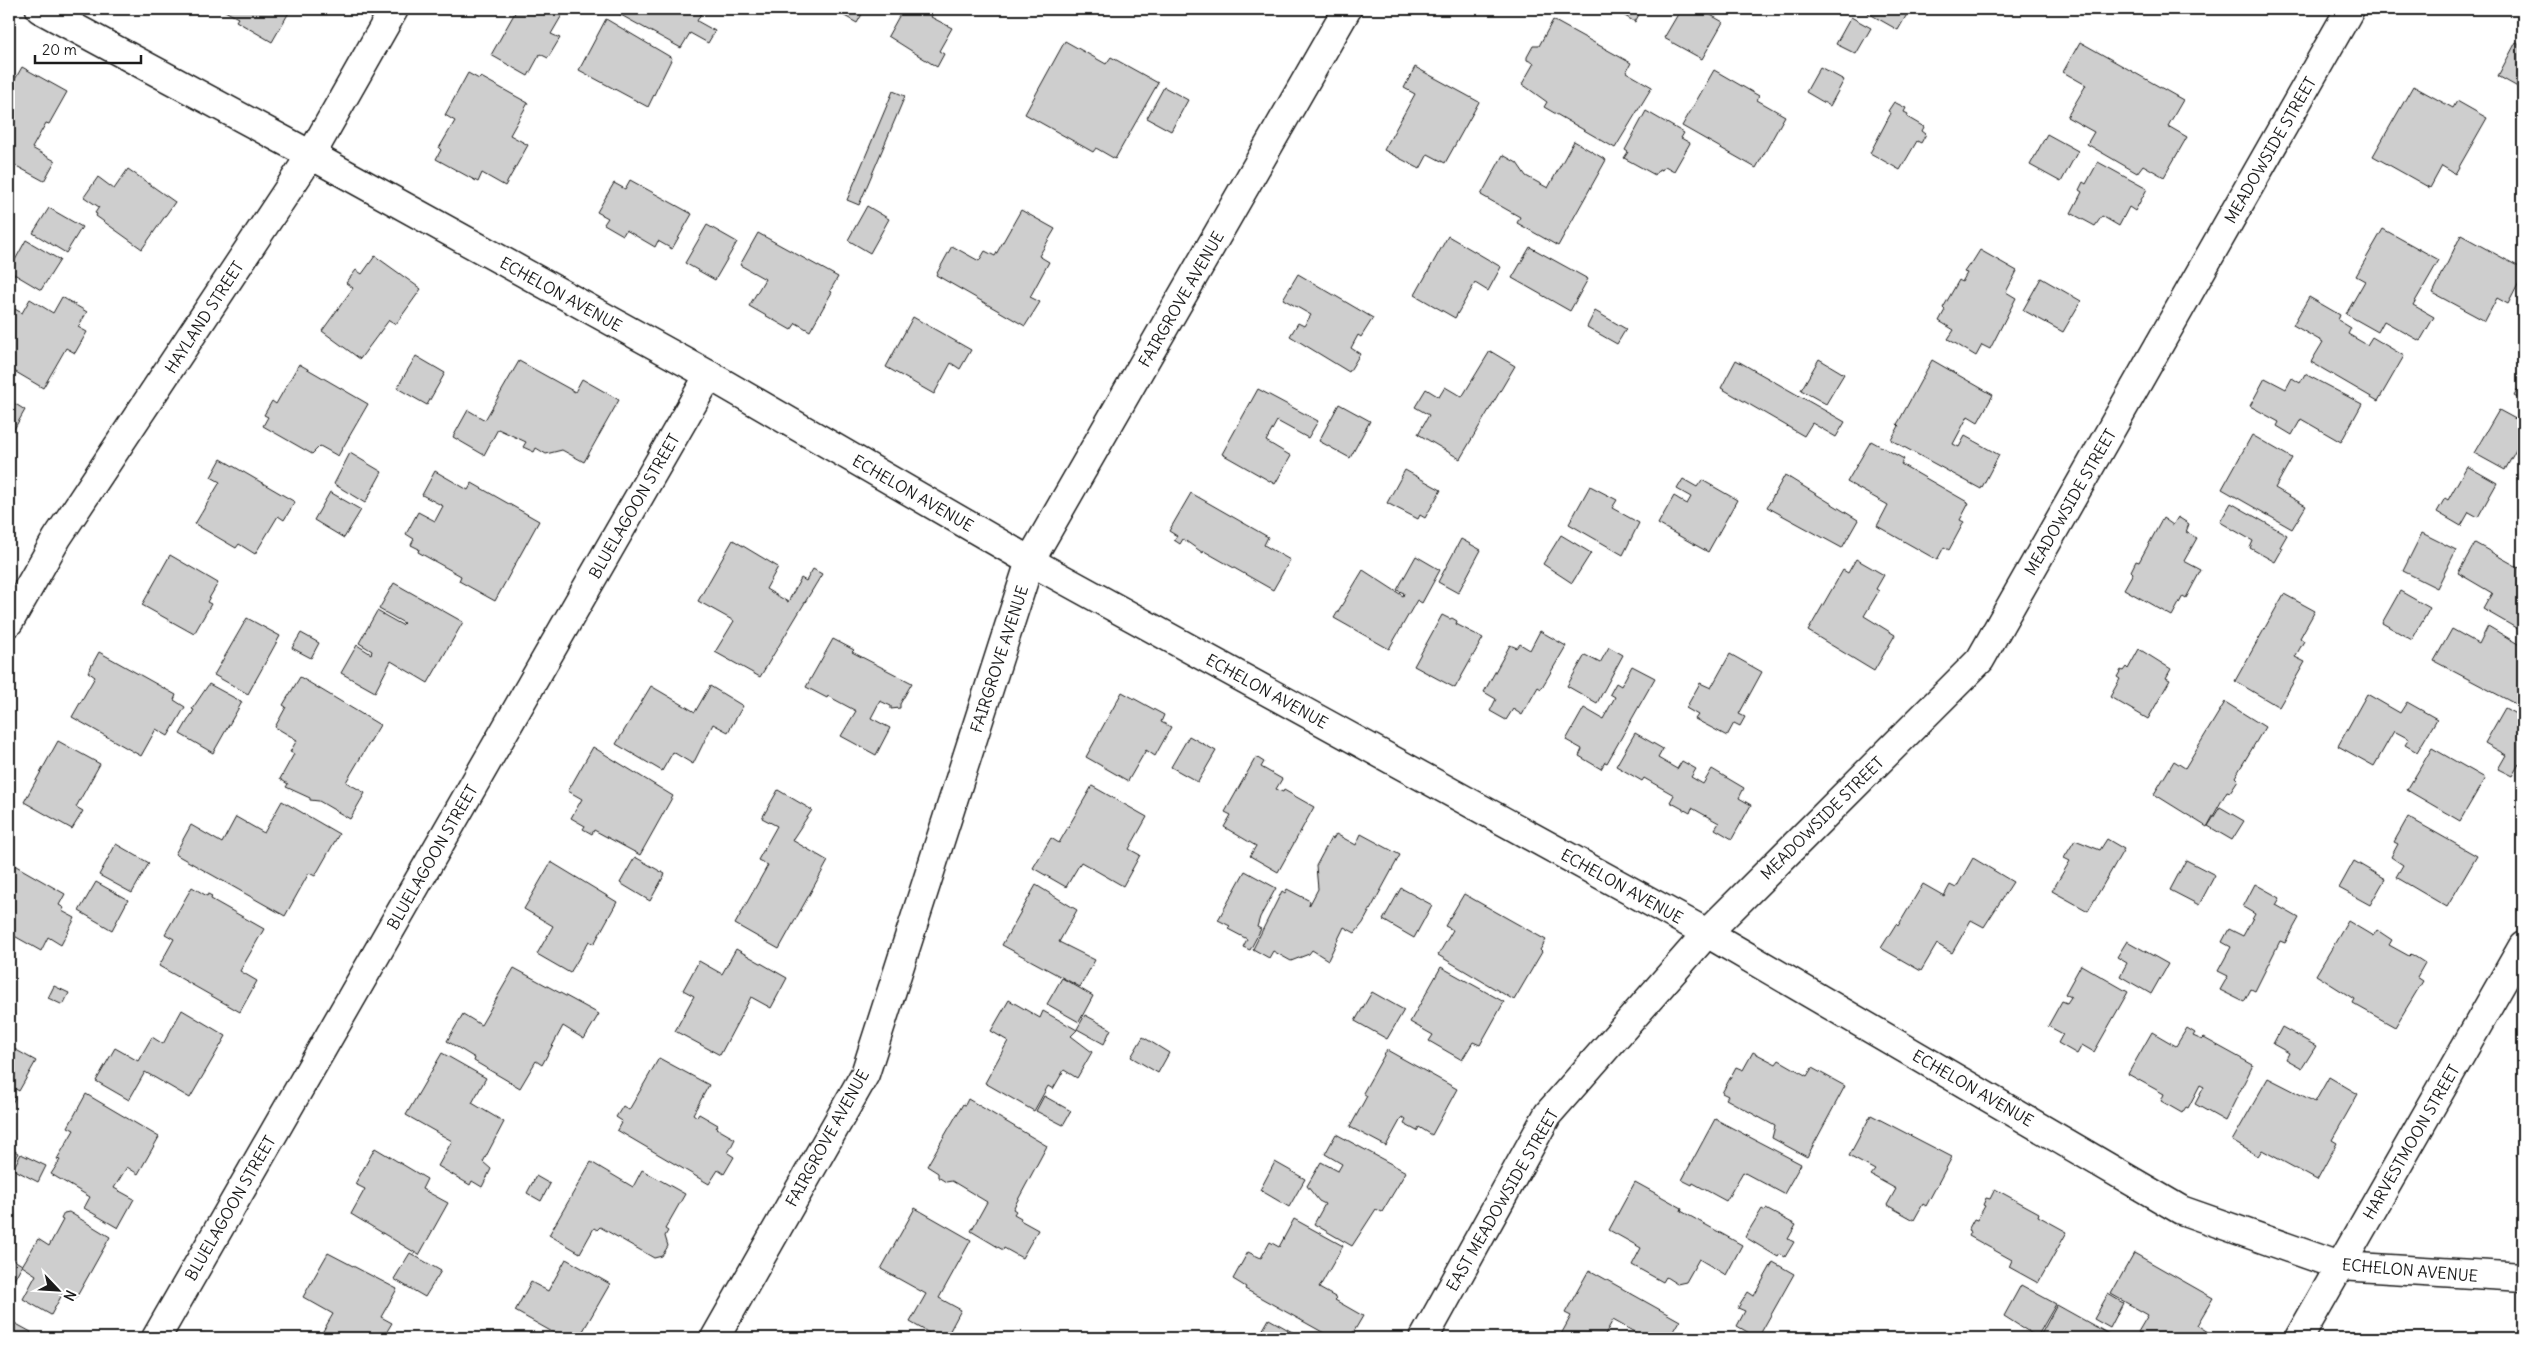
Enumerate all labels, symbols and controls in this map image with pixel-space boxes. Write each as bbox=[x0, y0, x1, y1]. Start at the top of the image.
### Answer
scale bar bbox=[35, 32, 141, 64]
text: 20 m bbox=[42, 40, 77, 59]
street label: MEADOWSIDE STREET bbox=[2220, 73, 2320, 227]
street label: FAIRGROVE AVENUE bbox=[1134, 228, 1228, 370]
street label: ECHELON AVENUE bbox=[497, 252, 625, 336]
street label: HAYLAND STREET bbox=[160, 257, 248, 377]
street label: MEADOWSIDE STREET bbox=[2020, 425, 2120, 579]
street label: BLUELAGOON STREET bbox=[584, 430, 684, 582]
street label: ECHELON AVENUE bbox=[849, 450, 977, 536]
street label: FAIRGROVE AVENUE bbox=[966, 583, 1032, 735]
street label: ECHELON AVENUE bbox=[1203, 649, 1331, 733]
street label: MEADOWSIDE STREET bbox=[1756, 752, 1888, 884]
street label: BLUELAGOON STREET bbox=[382, 781, 482, 933]
street label: ECHELON AVENUE bbox=[1558, 844, 1686, 928]
street label: ECHELON AVENUE bbox=[1909, 1045, 2037, 1131]
street label: HARVESTMOON STREET bbox=[2358, 1061, 2464, 1223]
street label: FAIRGROVE AVENUE bbox=[781, 1066, 873, 1210]
street label: EAST MEADOWSIDE STREET bbox=[1442, 1106, 1562, 1294]
street label: BLUELAGOON STREET bbox=[180, 1132, 280, 1284]
street label: ECHELON AVENUE bbox=[2341, 1254, 2479, 1286]
north arrow bbox=[32, 1264, 82, 1314]
text: N bbox=[60, 1287, 80, 1304]

